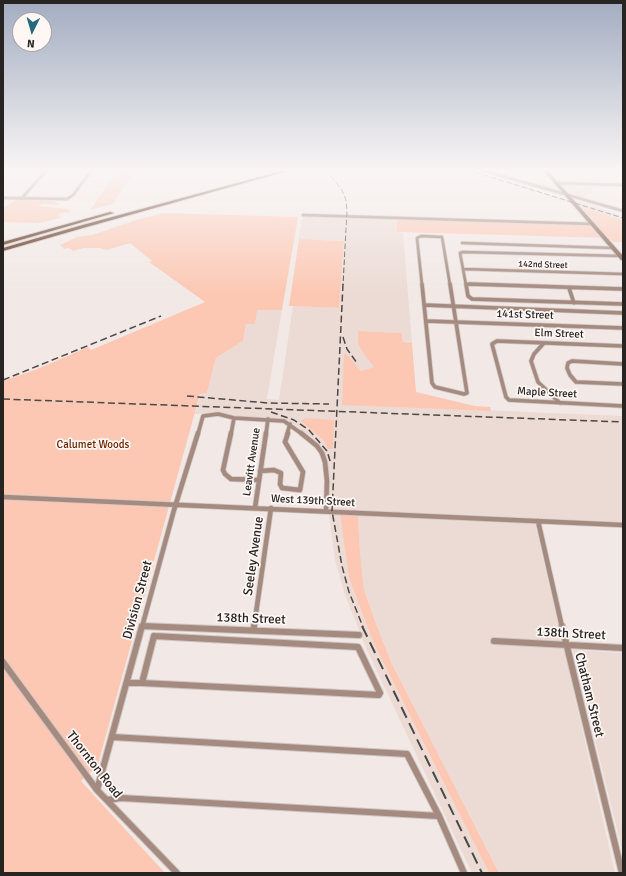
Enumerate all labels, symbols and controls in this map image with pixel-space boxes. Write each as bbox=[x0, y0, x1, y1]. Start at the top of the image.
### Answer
north arrow bbox=[12, 12, 52, 52]
text: N bbox=[27, 37, 35, 50]
street label: 142nd Street bbox=[518, 259, 568, 271]
street label: 141st Street bbox=[496, 307, 554, 323]
street label: Elm Street bbox=[534, 327, 584, 341]
street label: Maple Street bbox=[517, 385, 577, 401]
street label: Leavitt Avenue bbox=[241, 427, 263, 497]
park label: Calumet Woods bbox=[57, 438, 129, 452]
street label: West 139th Street bbox=[271, 492, 355, 510]
street label: Seeley Avenue bbox=[241, 515, 267, 597]
street label: Division Street bbox=[120, 559, 156, 641]
street label: 138th Street bbox=[216, 610, 286, 628]
street label: 138th Street bbox=[536, 624, 606, 644]
street label: Chatham Street bbox=[571, 651, 607, 739]
street label: Thornton Road bbox=[63, 728, 125, 802]

